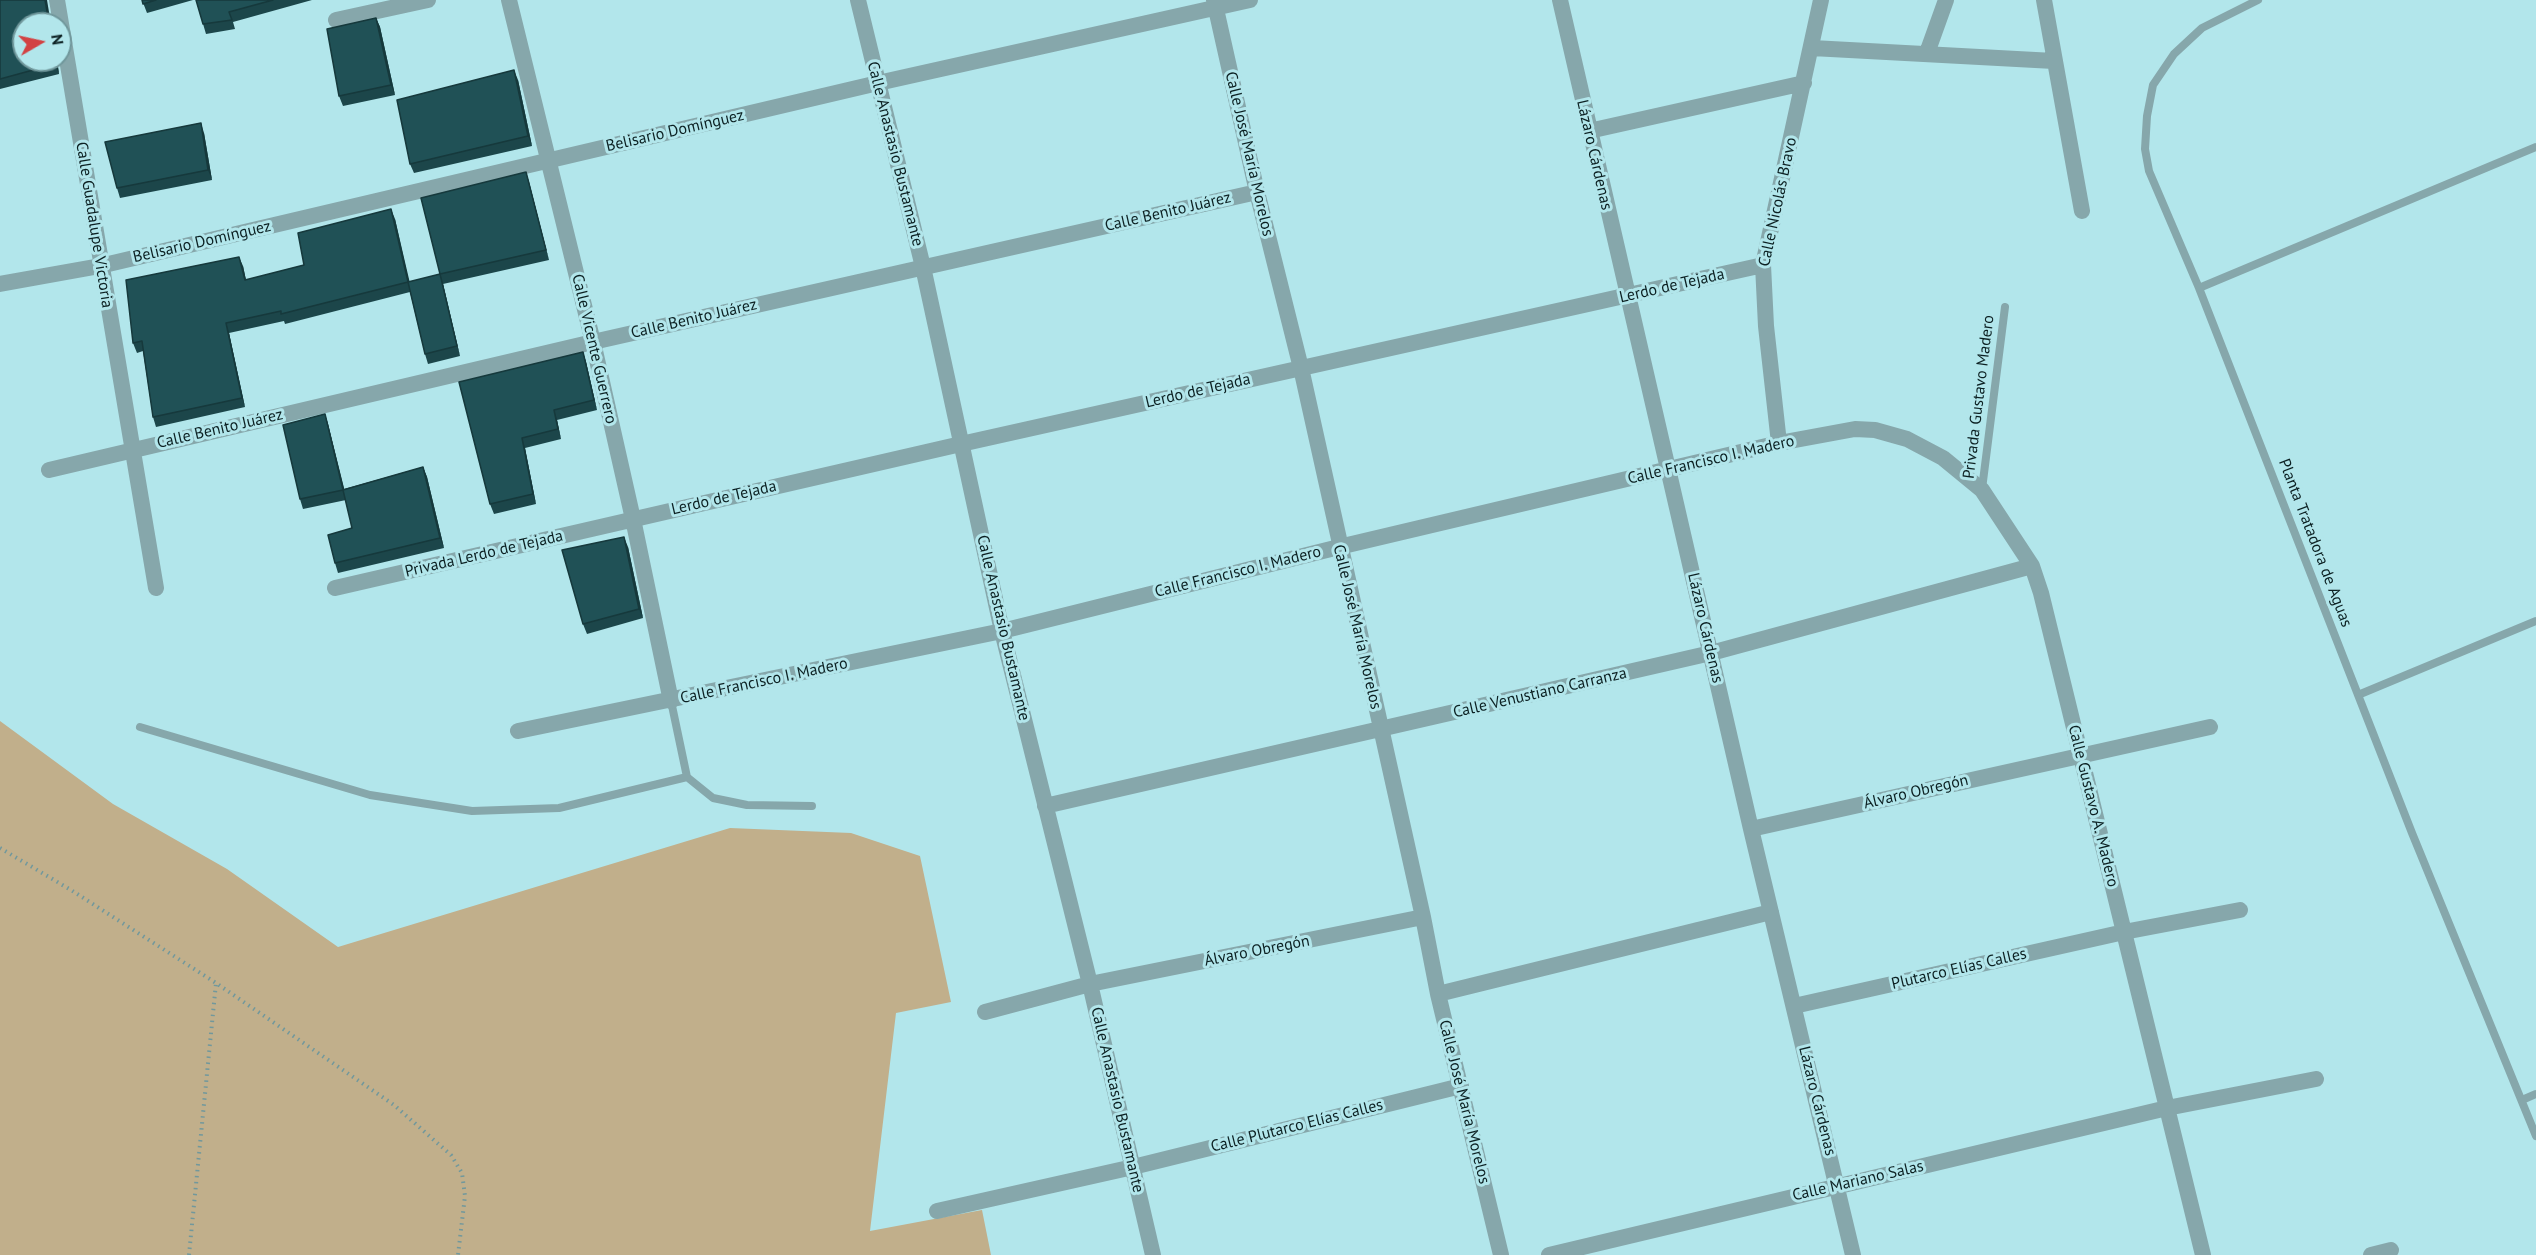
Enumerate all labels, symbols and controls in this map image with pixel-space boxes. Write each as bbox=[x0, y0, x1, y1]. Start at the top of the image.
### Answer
north arrow bbox=[12, 12, 72, 72]
text: N bbox=[47, 33, 69, 46]
street label: Calle Anastasio Bustamante bbox=[863, 60, 927, 248]
street label: Calle José María Morelos bbox=[1221, 70, 1277, 238]
street label: Lázaro Cárdenas bbox=[1572, 98, 1616, 212]
street label: Belisario Domínguez bbox=[604, 106, 746, 156]
street label: Calle Nicolás Bravo bbox=[1755, 136, 1801, 268]
street label: Calle Guadalupe Victoria bbox=[71, 141, 117, 309]
street label: Calle Benito Juárez bbox=[1103, 188, 1233, 236]
street label: Belisario Domínguez bbox=[131, 217, 273, 267]
street label: Lerdo de Tejada bbox=[1618, 265, 1726, 307]
street label: Calle Vicente Guerrero bbox=[567, 272, 621, 426]
street label: Calle Benito Juárez bbox=[629, 295, 759, 343]
street label: Privada Gustavo Madero bbox=[1959, 314, 1999, 480]
street label: Lerdo de Tejada bbox=[1144, 370, 1252, 412]
street label: Calle Benito Juárez bbox=[155, 405, 285, 453]
street label: Calle Francisco I. Madero bbox=[1626, 431, 1796, 489]
street label: Planta Tratadora de Aguas bbox=[2274, 456, 2356, 630]
street label: Lerdo de Tejada bbox=[670, 477, 778, 519]
street label: Privada Lerdo de Tejada bbox=[403, 526, 565, 582]
street label: Calle Anastasio Bustamante bbox=[972, 533, 1034, 723]
street label: Calle Francisco I. Madero bbox=[1153, 542, 1323, 602]
street label: Calle José María Morelos bbox=[1329, 543, 1385, 711]
street label: Lázaro Cárdenas bbox=[1683, 571, 1727, 685]
street label: Calle Francisco I. Madero bbox=[679, 654, 849, 708]
street label: Calle Venustiano Carranza bbox=[1451, 664, 1629, 722]
street label: Calle Gustavo A. Madero bbox=[2064, 723, 2122, 889]
street label: Álvaro Obregón bbox=[1862, 771, 1970, 813]
street label: Álvaro Obregón bbox=[1203, 931, 1311, 971]
street label: Plutarco Elías Calles bbox=[1889, 944, 2029, 994]
street label: Calle Anastasio Bustamante bbox=[1086, 1005, 1148, 1195]
street label: Calle José María Morelos bbox=[1434, 1018, 1494, 1186]
street label: Lázaro Cárdenas bbox=[1794, 1044, 1840, 1158]
street label: Calle Plutarco Elías Calles bbox=[1209, 1095, 1385, 1157]
street label: Calle Mariano Salas bbox=[1790, 1157, 1926, 1205]

